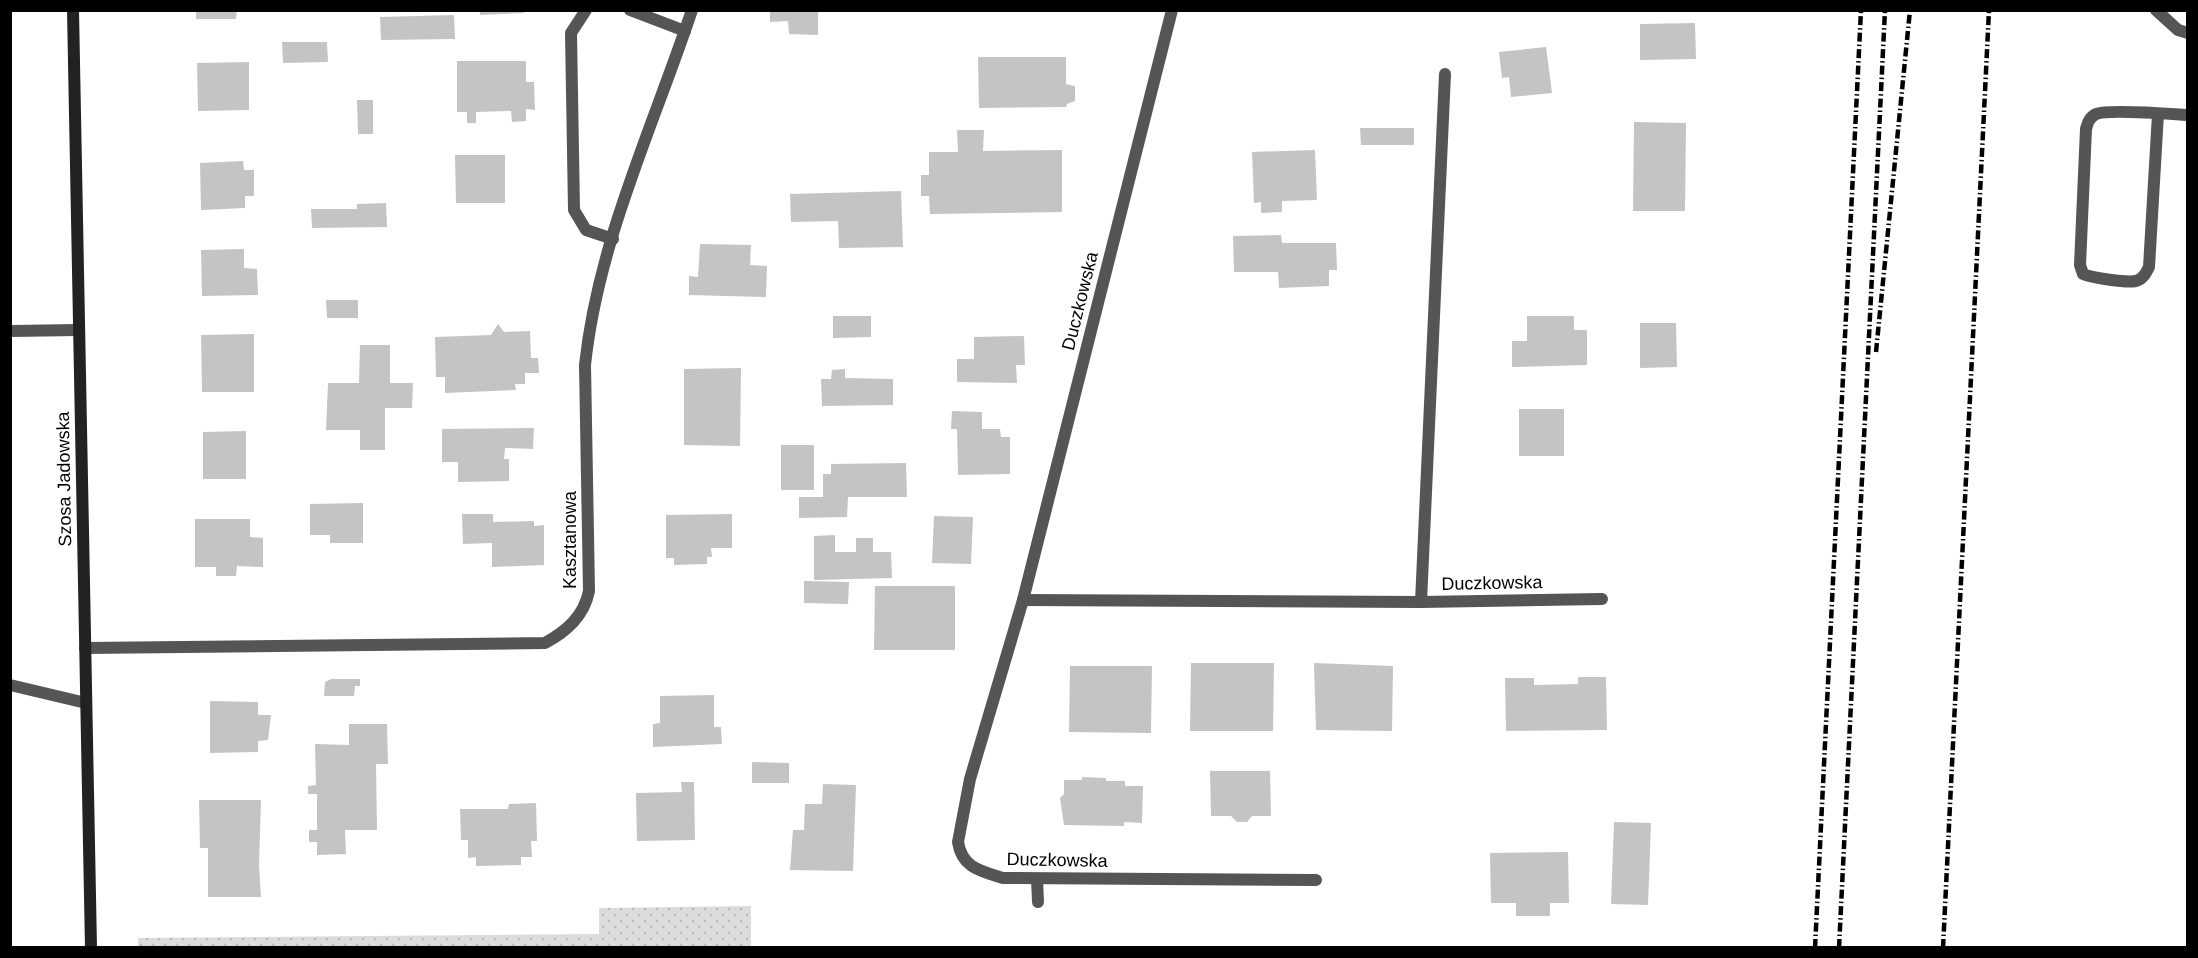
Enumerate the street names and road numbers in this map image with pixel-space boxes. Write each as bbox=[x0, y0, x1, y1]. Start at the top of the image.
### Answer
street label: Duczkowska bbox=[1058, 249, 1102, 352]
street label: Szosa Jadowska bbox=[53, 410, 75, 547]
street label: Kasztanowa bbox=[560, 490, 580, 589]
street label: Duczkowska bbox=[1441, 572, 1544, 594]
street label: Duczkowska bbox=[1006, 849, 1109, 871]

